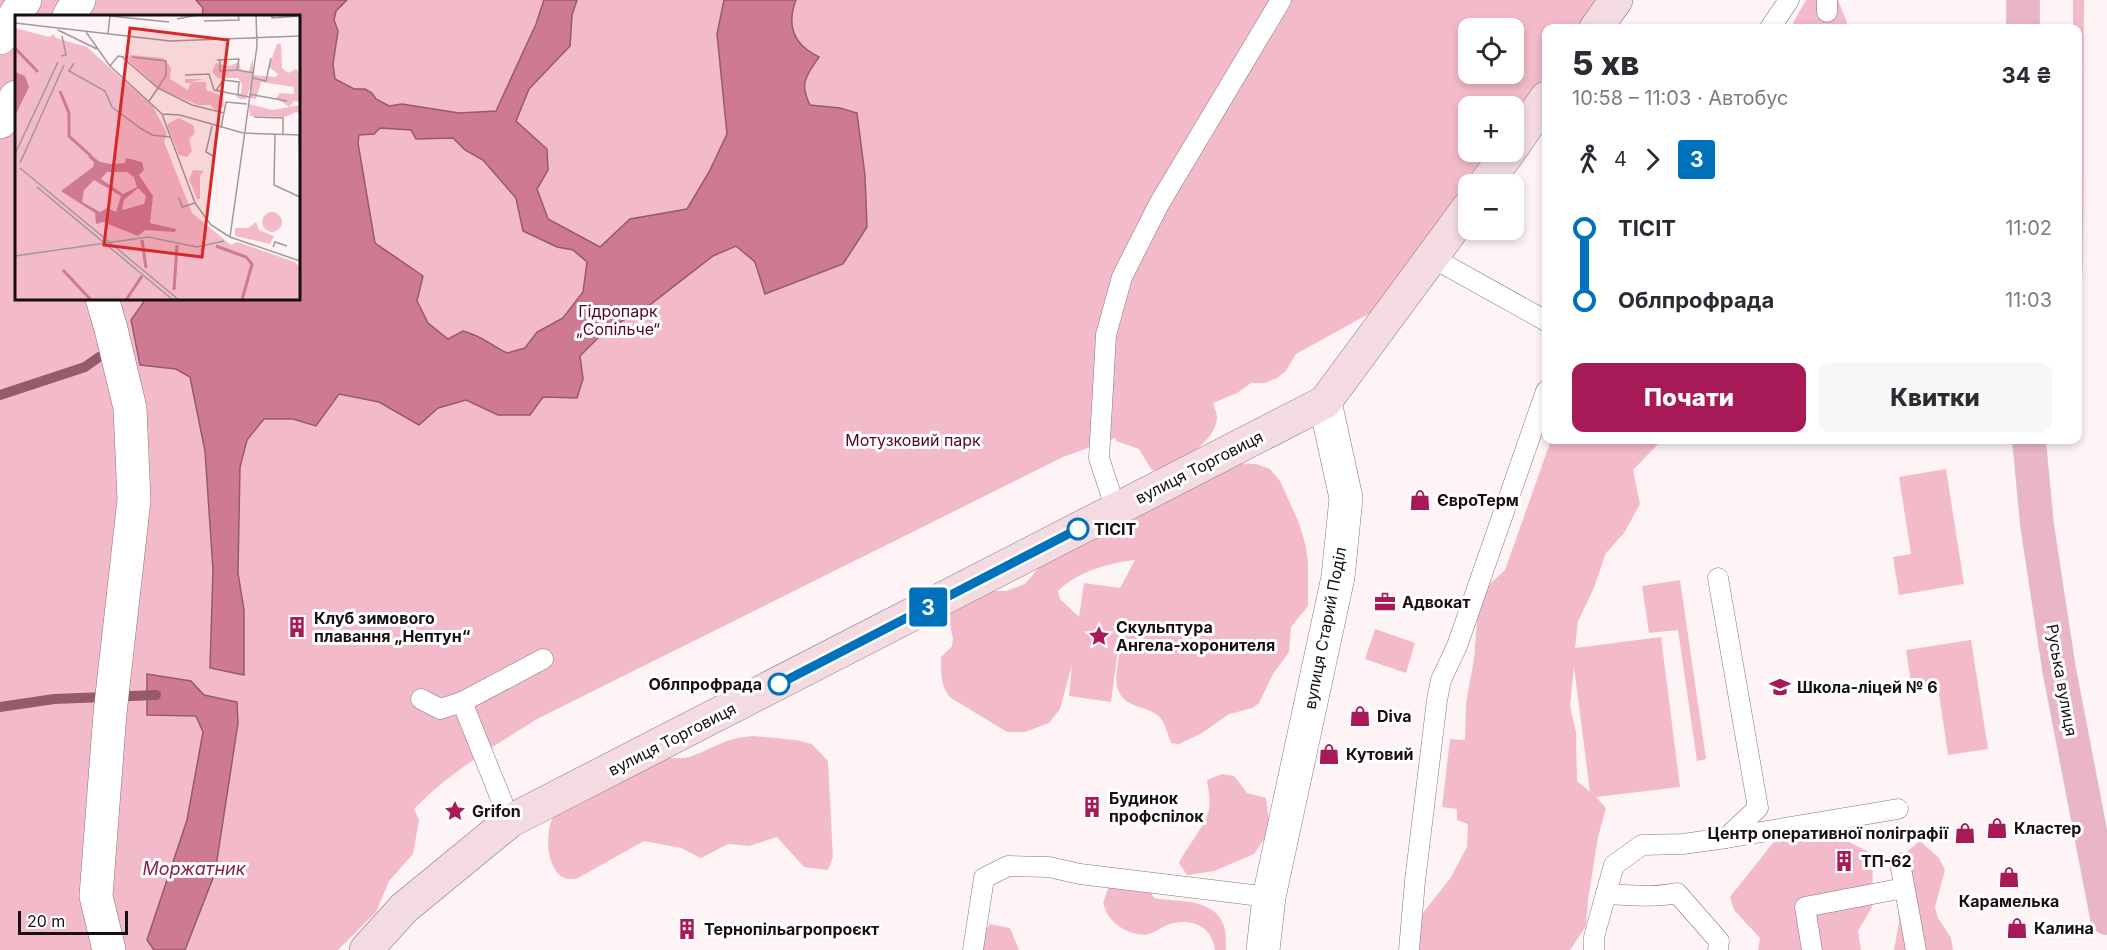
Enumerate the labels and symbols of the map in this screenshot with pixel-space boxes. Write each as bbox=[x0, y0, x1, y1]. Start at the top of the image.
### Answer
inset map bbox=[15, 15, 300, 300]
park label: Гідропарк „Сопільче“ bbox=[576, 301, 660, 339]
street label: вулиця Торговиця bbox=[1132, 426, 1266, 508]
park label: Мотузковий парк bbox=[845, 430, 981, 450]
shop icon: ЄвроТерм bbox=[1408, 488, 1432, 512]
place label: ЄвроТерм bbox=[1437, 490, 1519, 510]
marker: ТІСІТ bbox=[1067, 518, 1089, 540]
place label: ТІСІТ bbox=[1094, 519, 1137, 539]
street label: вулиця Старий Поділ bbox=[1299, 545, 1351, 711]
line badge: 3 bbox=[908, 588, 948, 626]
office icon: Адвокат bbox=[1373, 590, 1397, 614]
place label: Адвокат bbox=[1402, 592, 1470, 612]
place label: Клуб зимового плавання „Нептун“ bbox=[314, 608, 470, 646]
building icon: Клуб зимового плавання „Нептун“ bbox=[285, 615, 309, 639]
place label: Скульптура Ангела-хоронителя bbox=[1116, 617, 1275, 655]
street label: Руська вулиця bbox=[2042, 622, 2082, 738]
place icon: Скульптура Ангела-хоронителя bbox=[1087, 624, 1111, 648]
marker: Облпрофрада bbox=[768, 673, 790, 695]
place label: Облпрофрада bbox=[648, 674, 762, 694]
school or university icon: Школа-ліцей № 6 bbox=[1768, 675, 1792, 699]
place label: Школа-ліцей № 6 bbox=[1797, 677, 1938, 697]
street label: вулиця Торговиця bbox=[605, 698, 739, 780]
shop icon: Diva bbox=[1348, 704, 1372, 728]
place label: Diva bbox=[1377, 706, 1412, 726]
shop icon: Кутовий bbox=[1317, 742, 1341, 766]
place label: Кутовий bbox=[1346, 744, 1414, 764]
place label: Будинок профспілок bbox=[1109, 788, 1204, 826]
building icon: Будинок профспілок bbox=[1080, 795, 1104, 819]
place icon: Grifon bbox=[443, 799, 467, 823]
place label: Grifon bbox=[472, 801, 521, 821]
shop icon: Кластер bbox=[1985, 816, 2009, 840]
place label: Кластер bbox=[2014, 818, 2081, 838]
shop icon: Центр оперативної поліграфії bbox=[1953, 821, 1977, 845]
place label: Центр оперативної поліграфії bbox=[1708, 823, 1950, 843]
building icon: ТП-62 bbox=[1832, 849, 1856, 873]
place label: ТП-62 bbox=[1861, 851, 1912, 871]
water label: Моржатник bbox=[142, 858, 247, 879]
shop icon: Карамелька bbox=[1997, 865, 2021, 889]
place label: Карамелька bbox=[1959, 891, 2059, 911]
scale bar bbox=[18, 908, 128, 936]
shop icon: Калина bbox=[2005, 916, 2029, 940]
building icon: Тернопільагропроєкт bbox=[675, 917, 699, 941]
place label: Калина bbox=[2034, 918, 2094, 938]
place label: Тернопільагропроєкт bbox=[704, 919, 879, 939]

